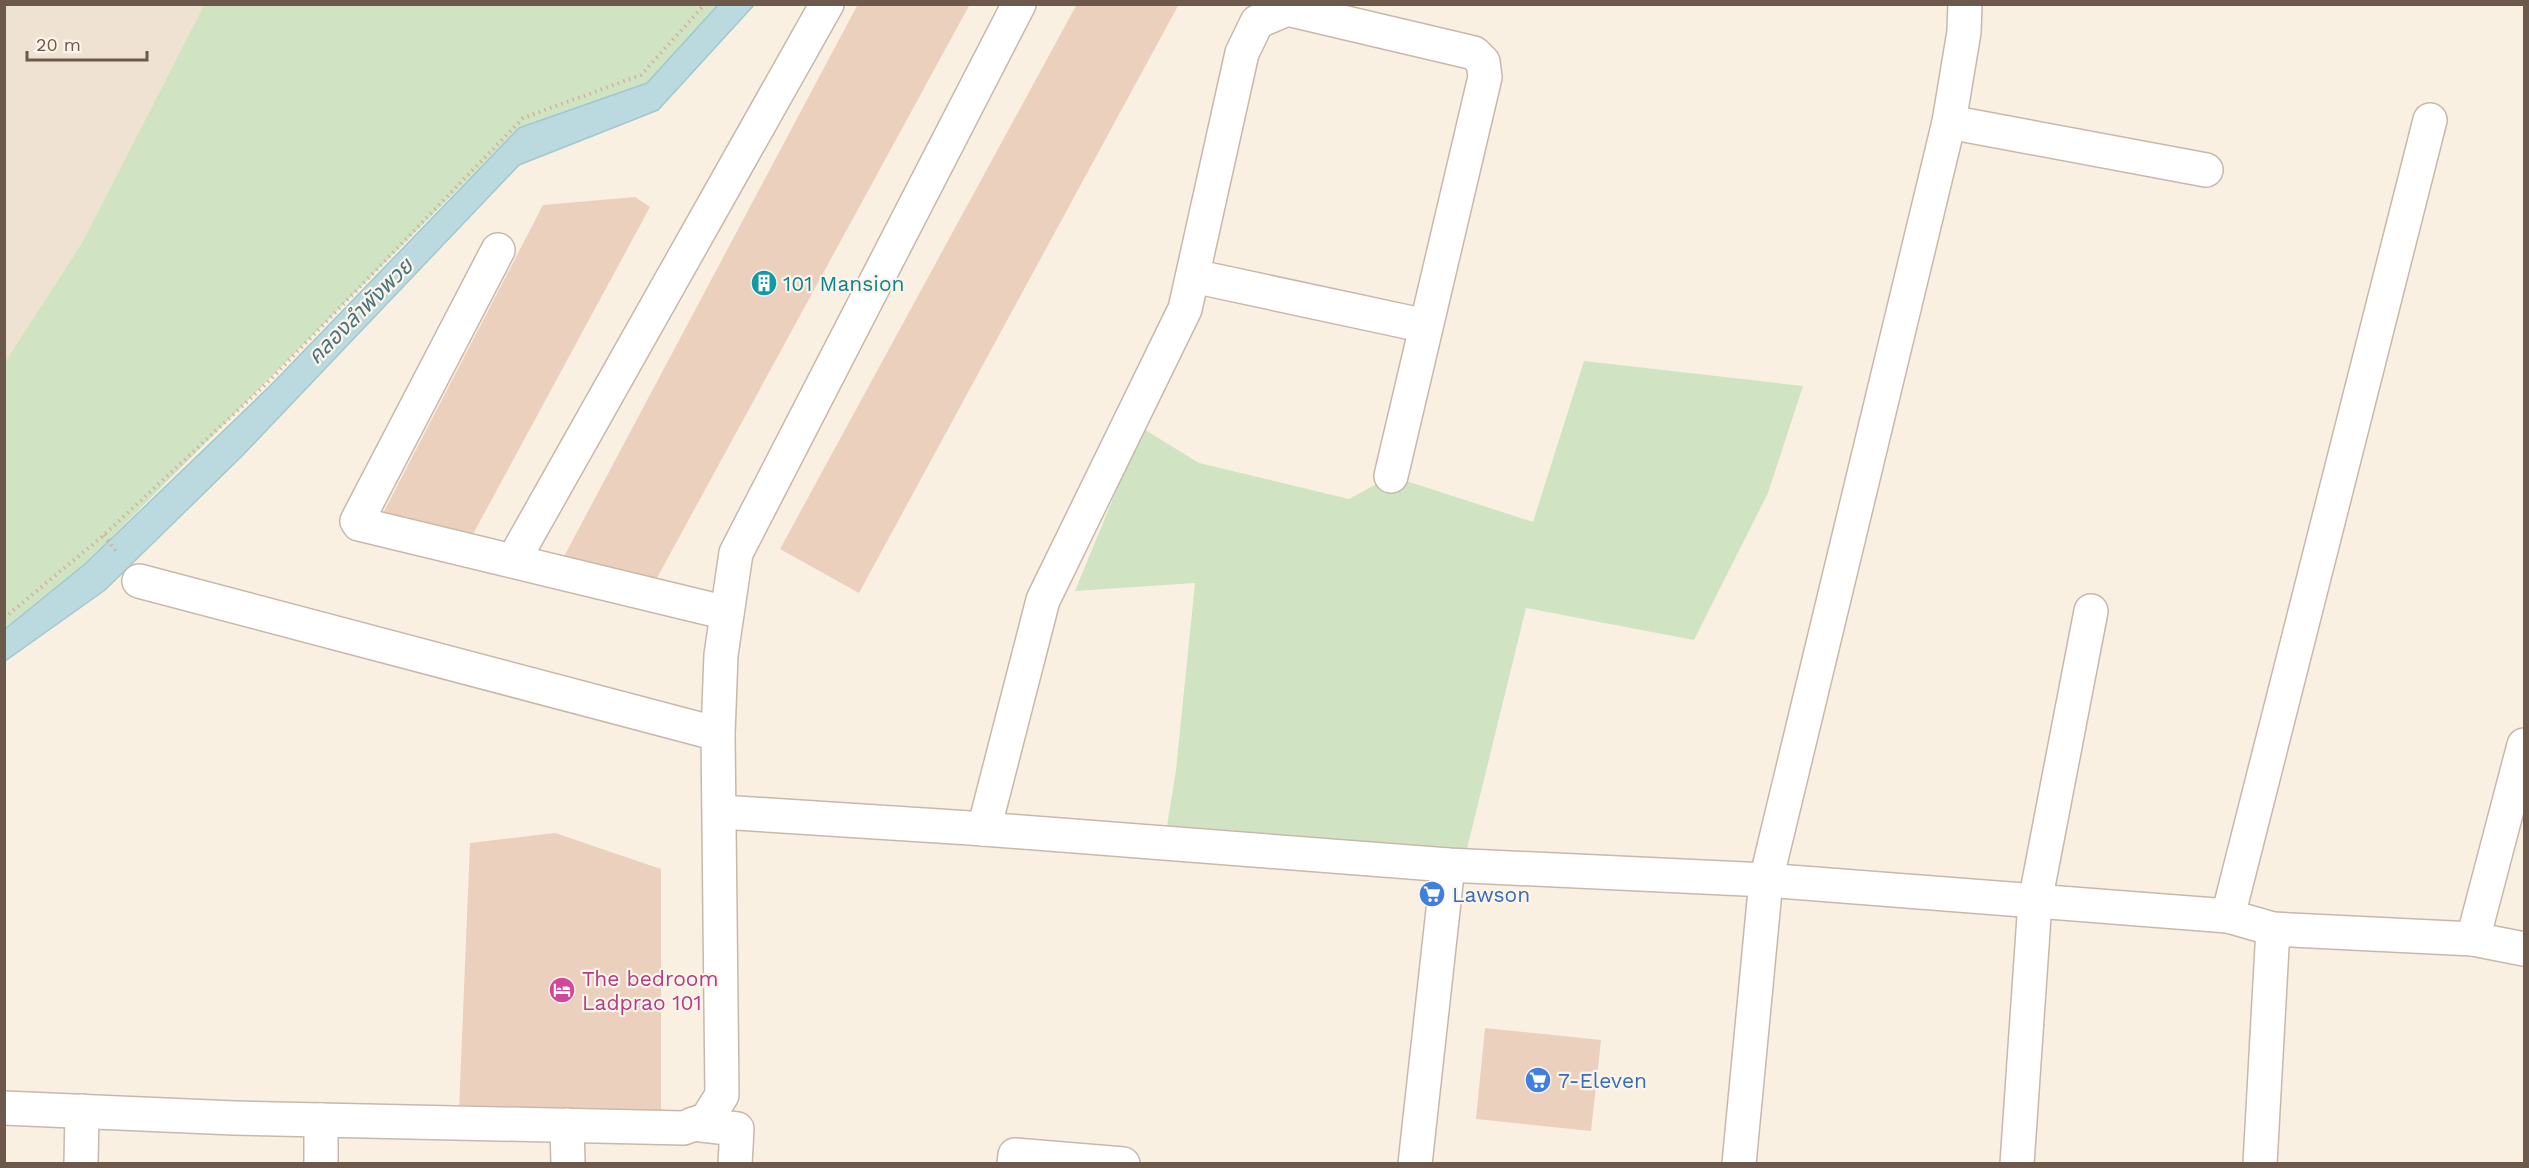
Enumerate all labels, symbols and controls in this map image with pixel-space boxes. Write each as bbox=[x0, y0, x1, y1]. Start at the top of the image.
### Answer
scale bar bbox=[27, 24, 147, 62]
text: 20 m bbox=[36, 34, 81, 55]
water label: คลองลำพังพวย bbox=[302, 252, 419, 369]
building icon: 101 Mansion bbox=[749, 268, 779, 298]
place label: 101 Mansion bbox=[783, 271, 905, 296]
supermarket icon: Lawson bbox=[1417, 879, 1447, 909]
place label: Lawson bbox=[1452, 882, 1530, 907]
place label: The bedroom Ladprao 101 bbox=[582, 966, 718, 1015]
hotel icon: The bedroom Ladprao 101 bbox=[547, 975, 577, 1005]
supermarket icon: 7-Eleven bbox=[1523, 1065, 1553, 1095]
place label: 7-Eleven bbox=[1558, 1068, 1647, 1093]

